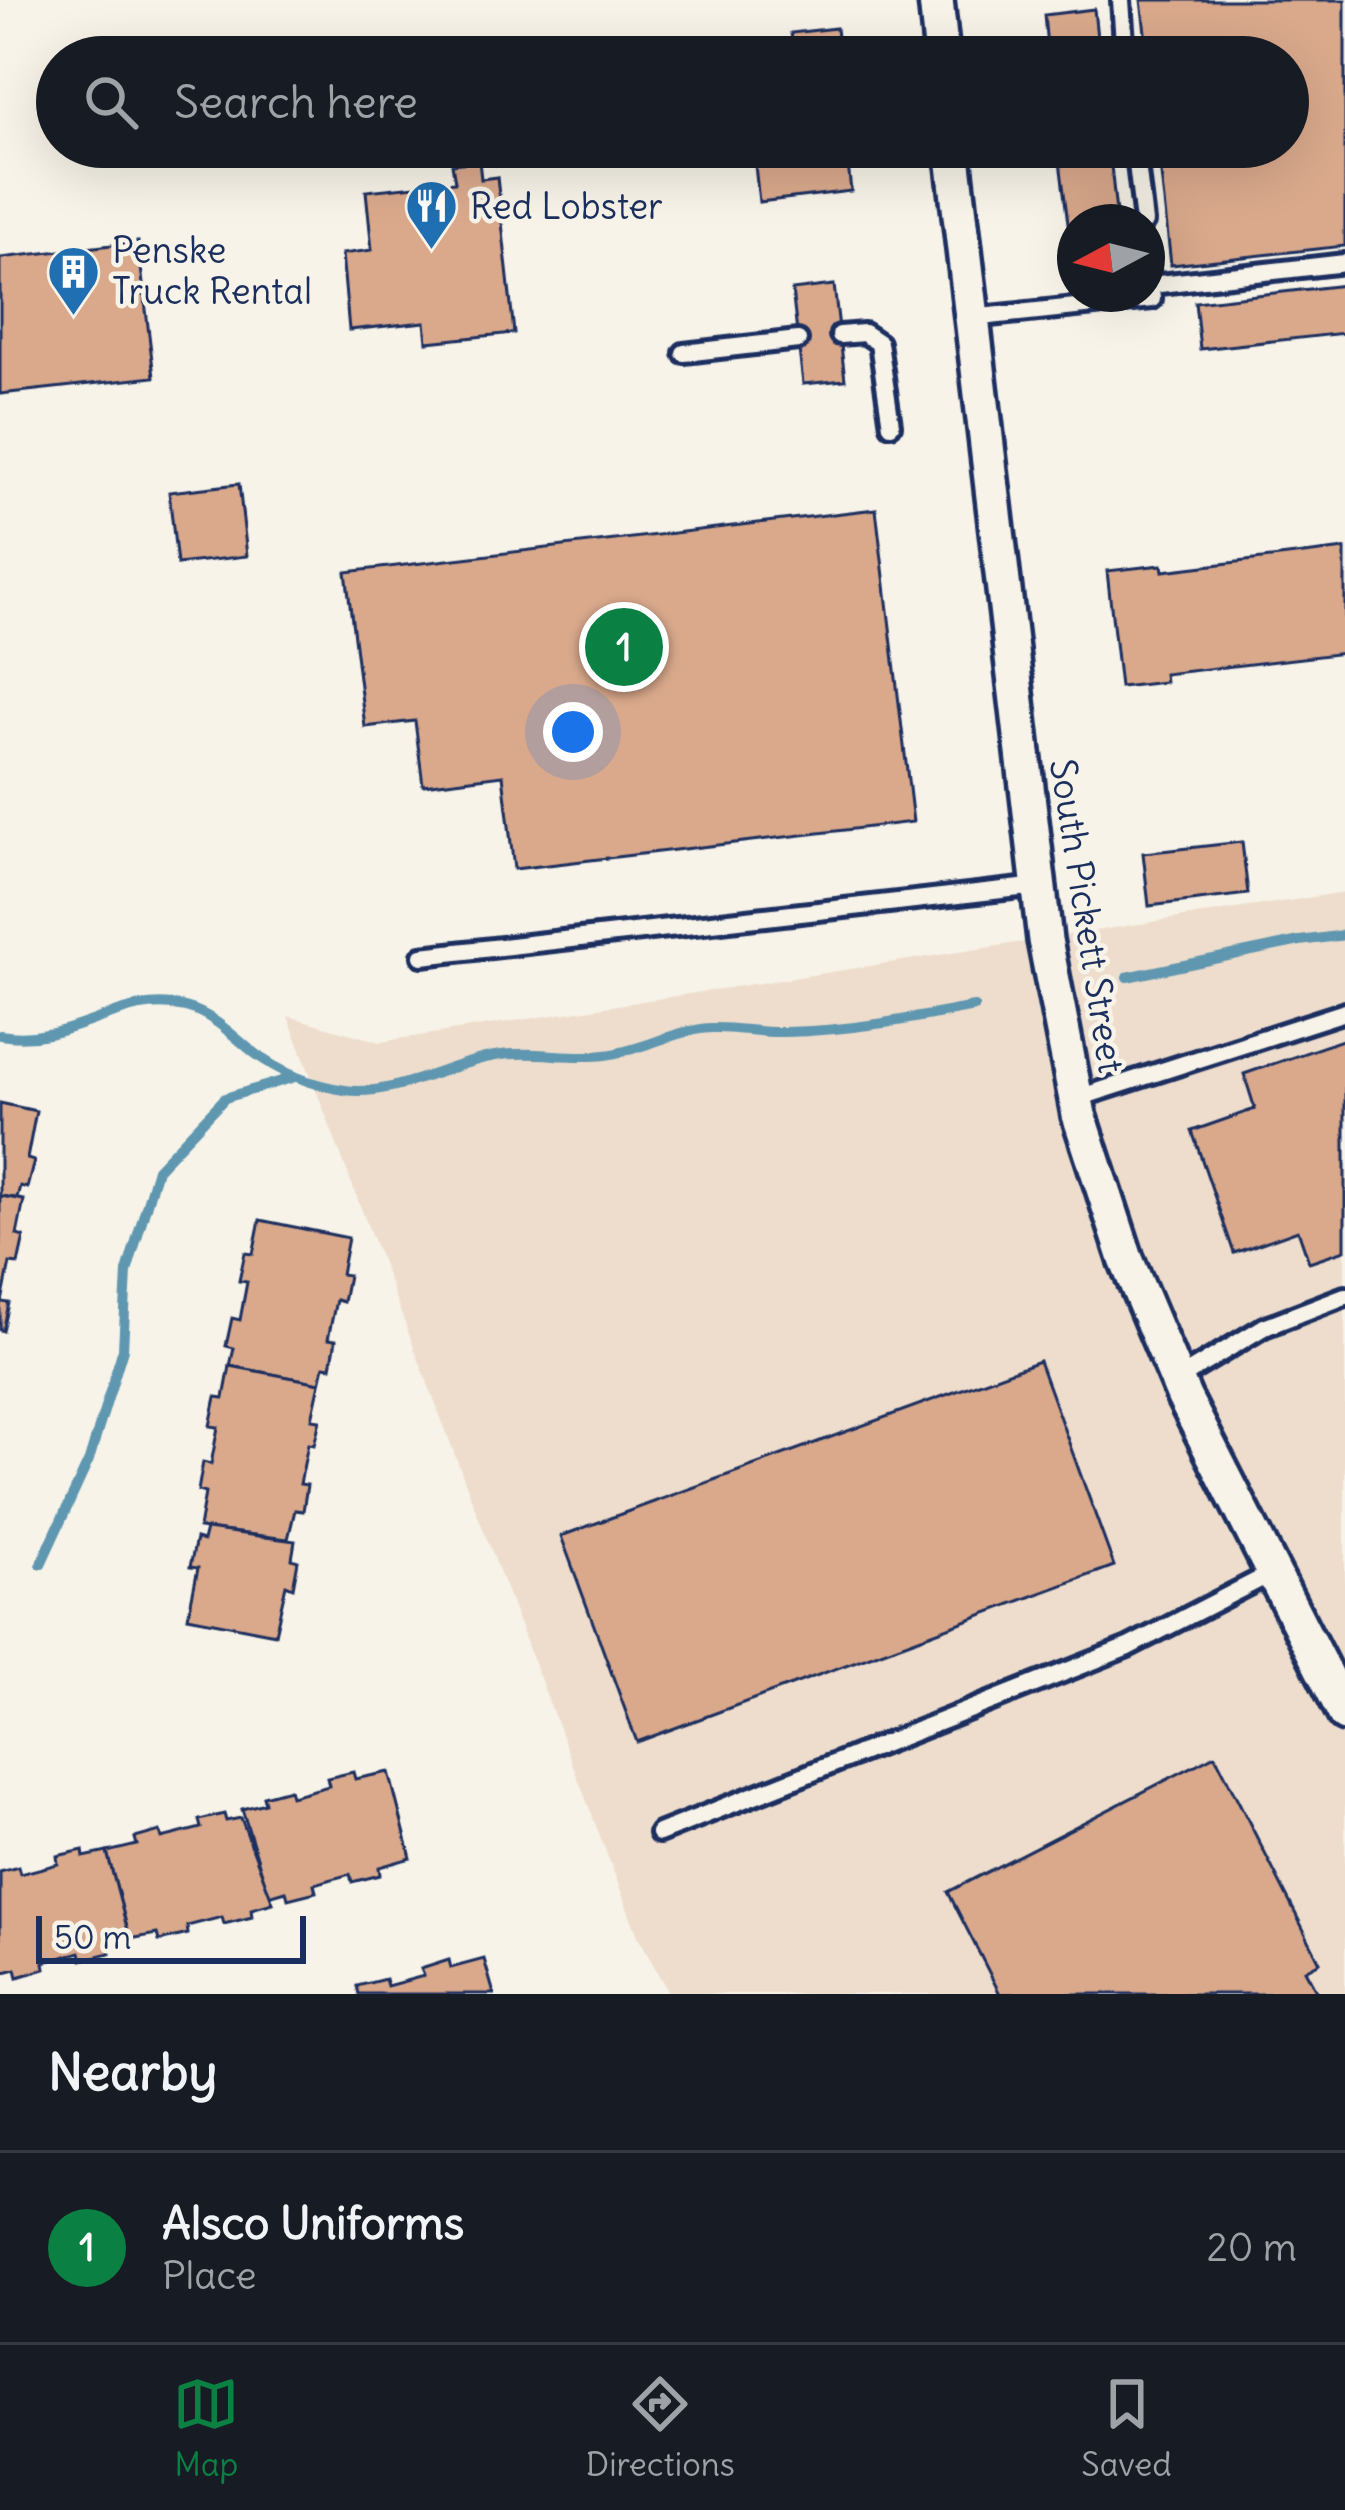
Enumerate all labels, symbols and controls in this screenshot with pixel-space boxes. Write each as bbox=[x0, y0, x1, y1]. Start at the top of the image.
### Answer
search box bbox=[36, 36, 1309, 168]
icon: search bbox=[78, 69, 144, 135]
text: Search here bbox=[174, 74, 418, 130]
restaurant icon: Red Lobster bbox=[403, 178, 459, 252]
place label: Red Lobster bbox=[470, 184, 663, 229]
north arrow bbox=[1057, 204, 1165, 312]
place label: Penske Truck Rental bbox=[112, 228, 312, 314]
building icon: Penske Truck Rental bbox=[45, 243, 101, 317]
pin: 1 bbox=[585, 602, 663, 692]
your location bbox=[543, 702, 603, 762]
street label: South Pickett Street bbox=[1040, 756, 1134, 1076]
scale bar bbox=[36, 1910, 306, 1963]
text: 50 m bbox=[54, 1916, 131, 1958]
text: Nearby bbox=[48, 2040, 217, 2104]
text: Alsco Uniforms bbox=[162, 2195, 464, 2251]
text: 1 bbox=[79, 2223, 95, 2272]
text: 20 m bbox=[1206, 2223, 1297, 2272]
text: Place bbox=[162, 2251, 256, 2300]
tab: Map bbox=[173, 2371, 239, 2485]
tab: Directions bbox=[586, 2371, 735, 2485]
tab: Saved bbox=[1081, 2371, 1172, 2485]

